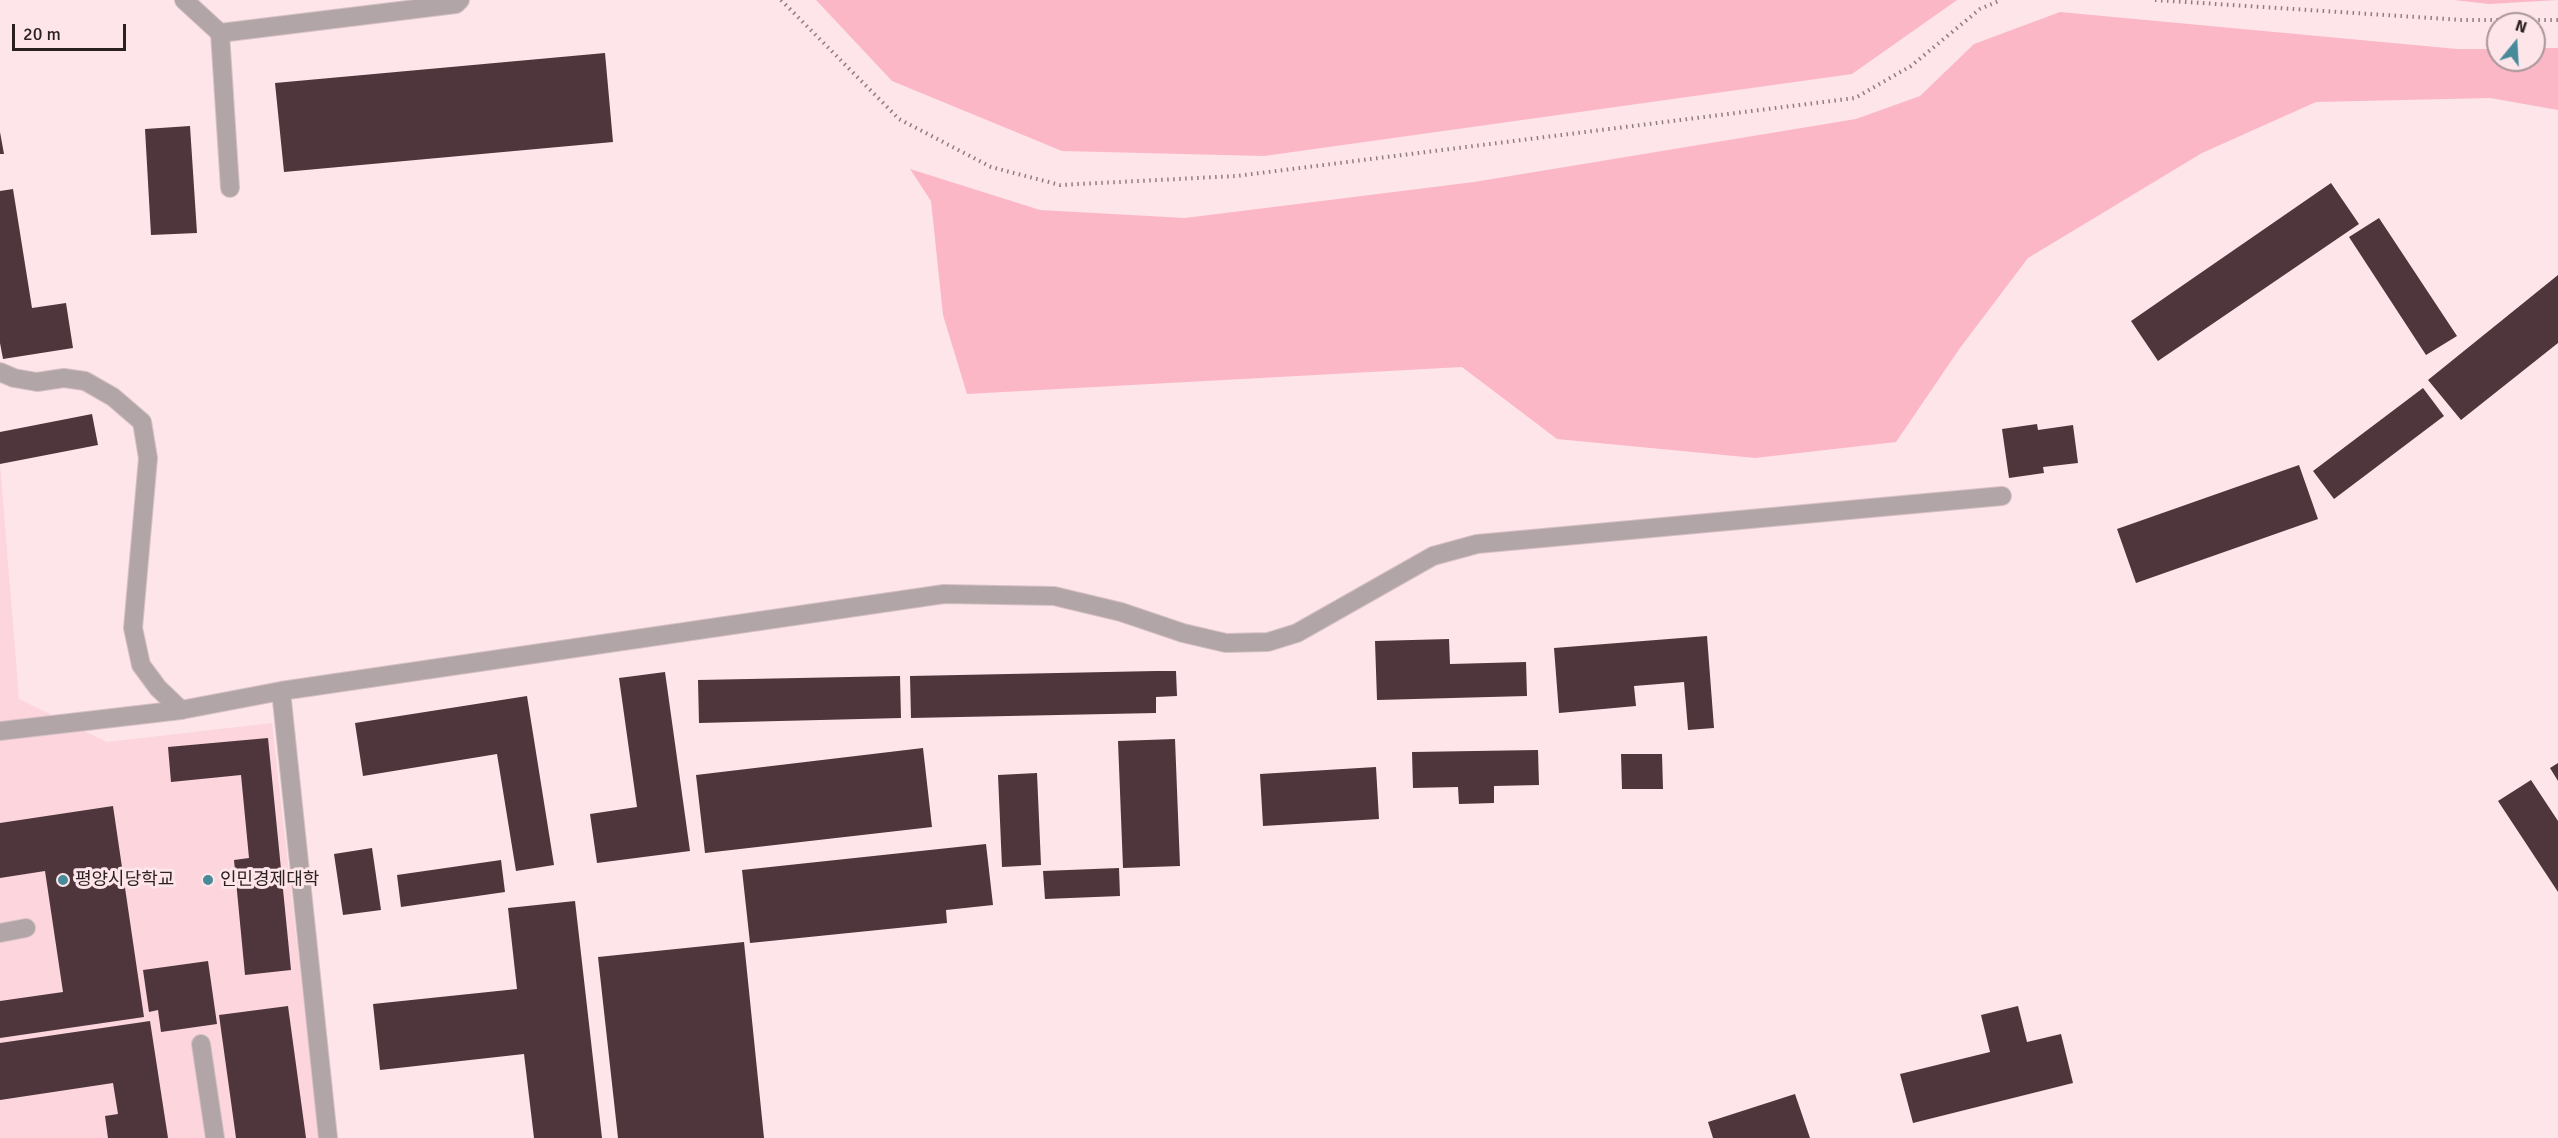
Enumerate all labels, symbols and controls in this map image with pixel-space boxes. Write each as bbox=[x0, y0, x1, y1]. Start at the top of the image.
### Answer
scale bar bbox=[15, 12, 129, 50]
north arrow bbox=[2486, 12, 2546, 72]
text: N bbox=[2513, 16, 2529, 38]
text: 20 m bbox=[23, 23, 61, 45]
place label: 평양시당학교 bbox=[75, 869, 174, 891]
place label: 인민경제대학 bbox=[220, 869, 319, 891]
marker: 평양시당학교 bbox=[56, 873, 70, 887]
marker: 인민경제대학 bbox=[201, 873, 215, 887]

